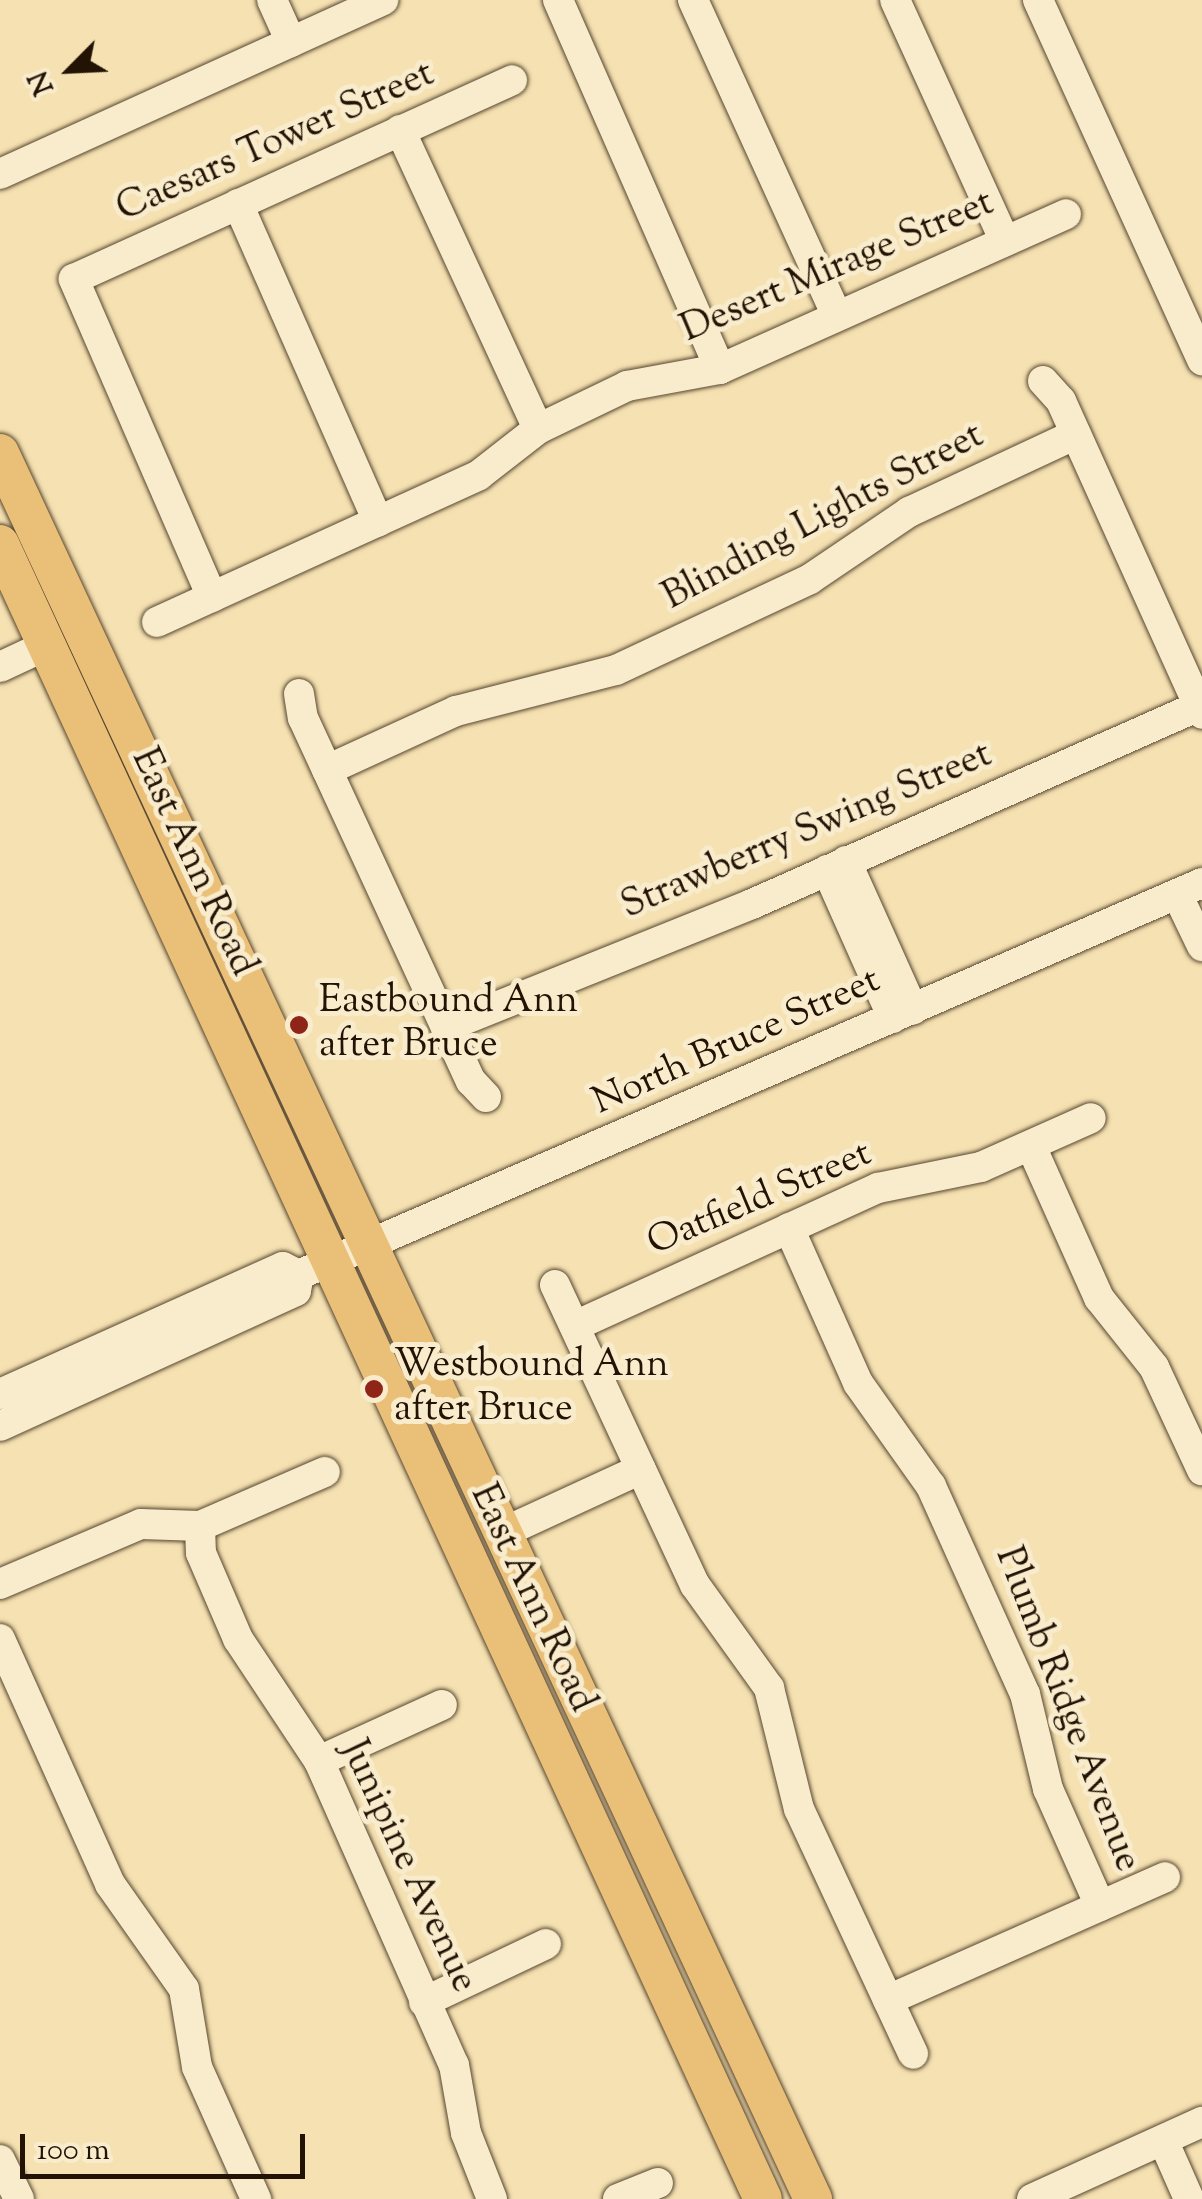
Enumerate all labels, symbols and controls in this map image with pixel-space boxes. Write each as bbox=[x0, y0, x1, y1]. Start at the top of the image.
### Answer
north arrow bbox=[20, 20, 120, 120]
street label: Caesars Tower Street bbox=[110, 53, 442, 233]
text: N bbox=[20, 64, 65, 101]
street label: Desert Mirage Street bbox=[675, 182, 1001, 354]
street label: Blinding Lights Street bbox=[656, 414, 992, 622]
street label: Strawberry Swing Street bbox=[615, 733, 999, 931]
street label: East Ann Road bbox=[119, 742, 265, 984]
street label: North Bruce Street bbox=[586, 959, 888, 1127]
place label: Eastbound Ann after Bruce bbox=[319, 980, 578, 1070]
marker: Eastbound Ann after Bruce bbox=[288, 1014, 310, 1036]
street label: Oatfield Street bbox=[641, 1132, 879, 1268]
place label: Westbound Ann after Bruce bbox=[394, 1344, 669, 1434]
marker: Westbound Ann after Bruce bbox=[363, 1378, 385, 1400]
street label: East Ann Road bbox=[458, 1478, 604, 1720]
street label: Plumb Ridge Avenue bbox=[983, 1541, 1149, 1879]
street label: Junipine Avenue bbox=[329, 1734, 485, 2000]
scale bar bbox=[25, 2114, 310, 2176]
text: 100 m bbox=[37, 2130, 110, 2173]

